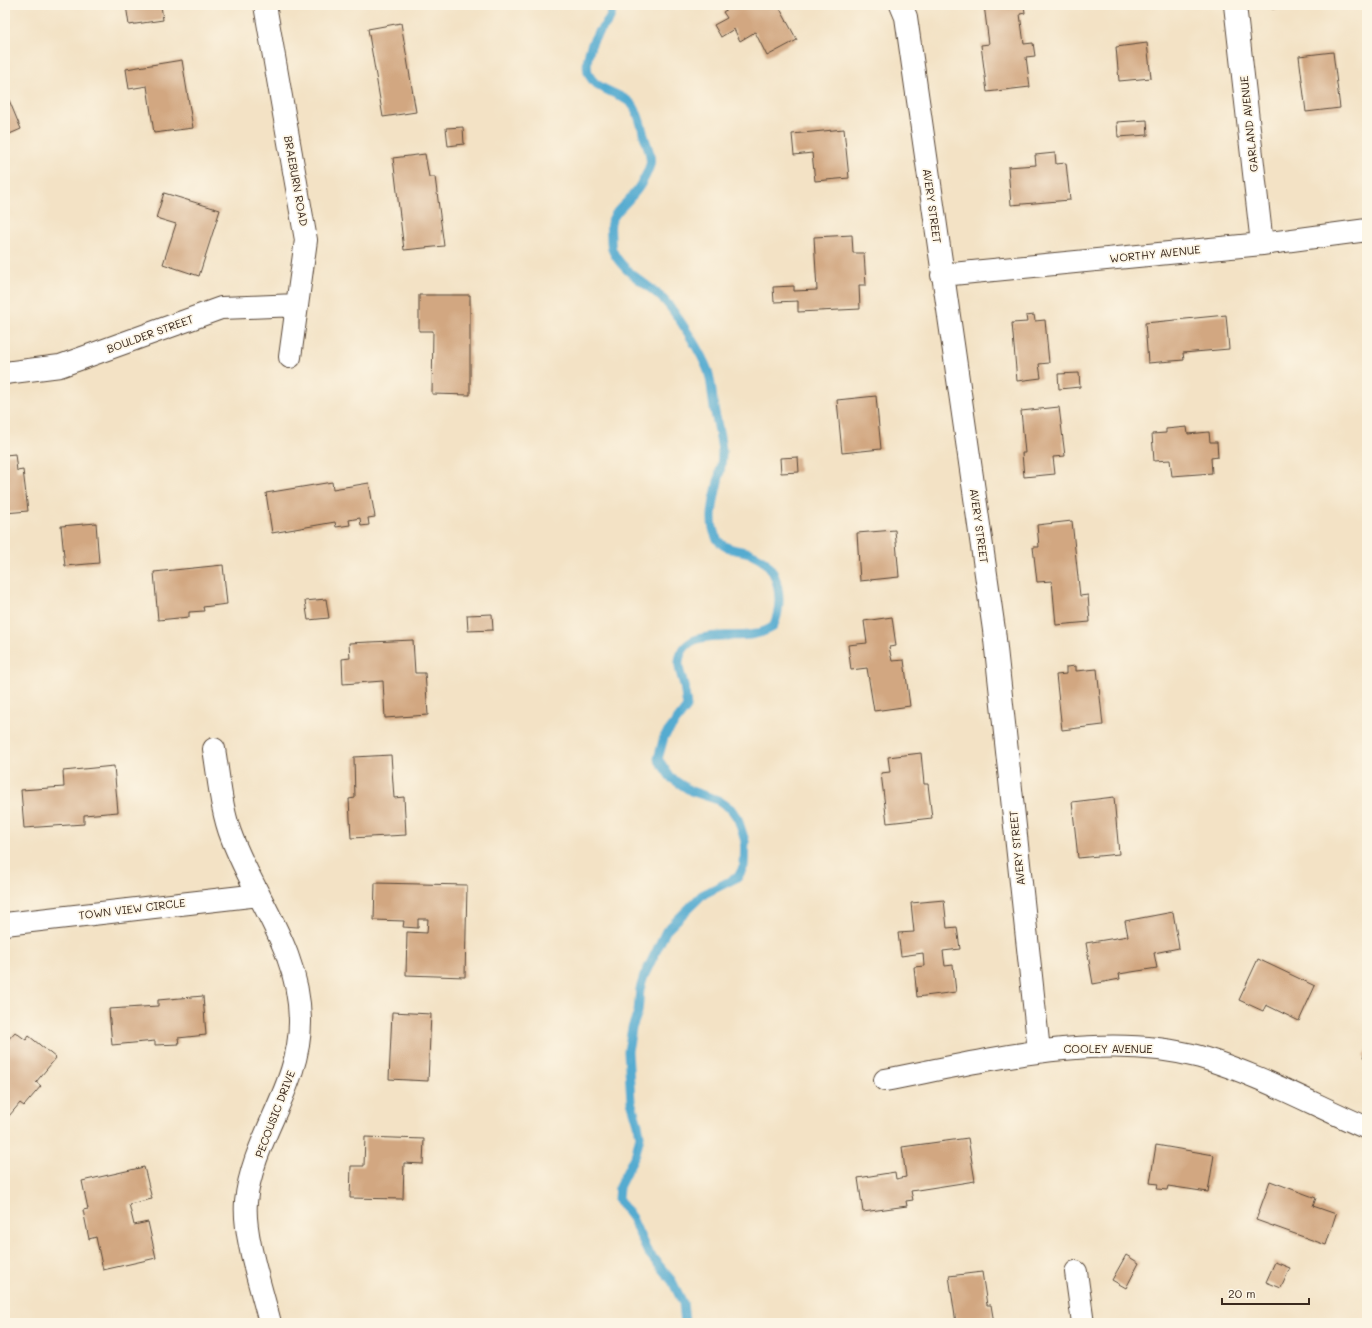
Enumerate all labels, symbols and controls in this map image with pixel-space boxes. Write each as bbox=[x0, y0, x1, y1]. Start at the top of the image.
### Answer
street label: GARLAND AVENUE bbox=[1236, 75, 1261, 173]
street label: BRAEBURN ROAD bbox=[281, 135, 312, 227]
street label: AVERY STREET bbox=[920, 168, 945, 244]
street label: WORTHY AVENUE bbox=[1109, 241, 1201, 266]
street label: BOULDER STREET bbox=[104, 311, 195, 356]
street label: AVERY STREET bbox=[967, 488, 992, 564]
street label: AVERY STREET bbox=[1005, 810, 1028, 886]
street label: TOWN VIEW CIRCLE bbox=[78, 895, 186, 922]
street label: COOLEY AVENUE bbox=[1063, 1041, 1153, 1056]
street label: PECOUSIC DRIVE bbox=[251, 1068, 298, 1160]
scale bar bbox=[1222, 1280, 1309, 1306]
text: 20 m bbox=[1228, 1285, 1256, 1301]

